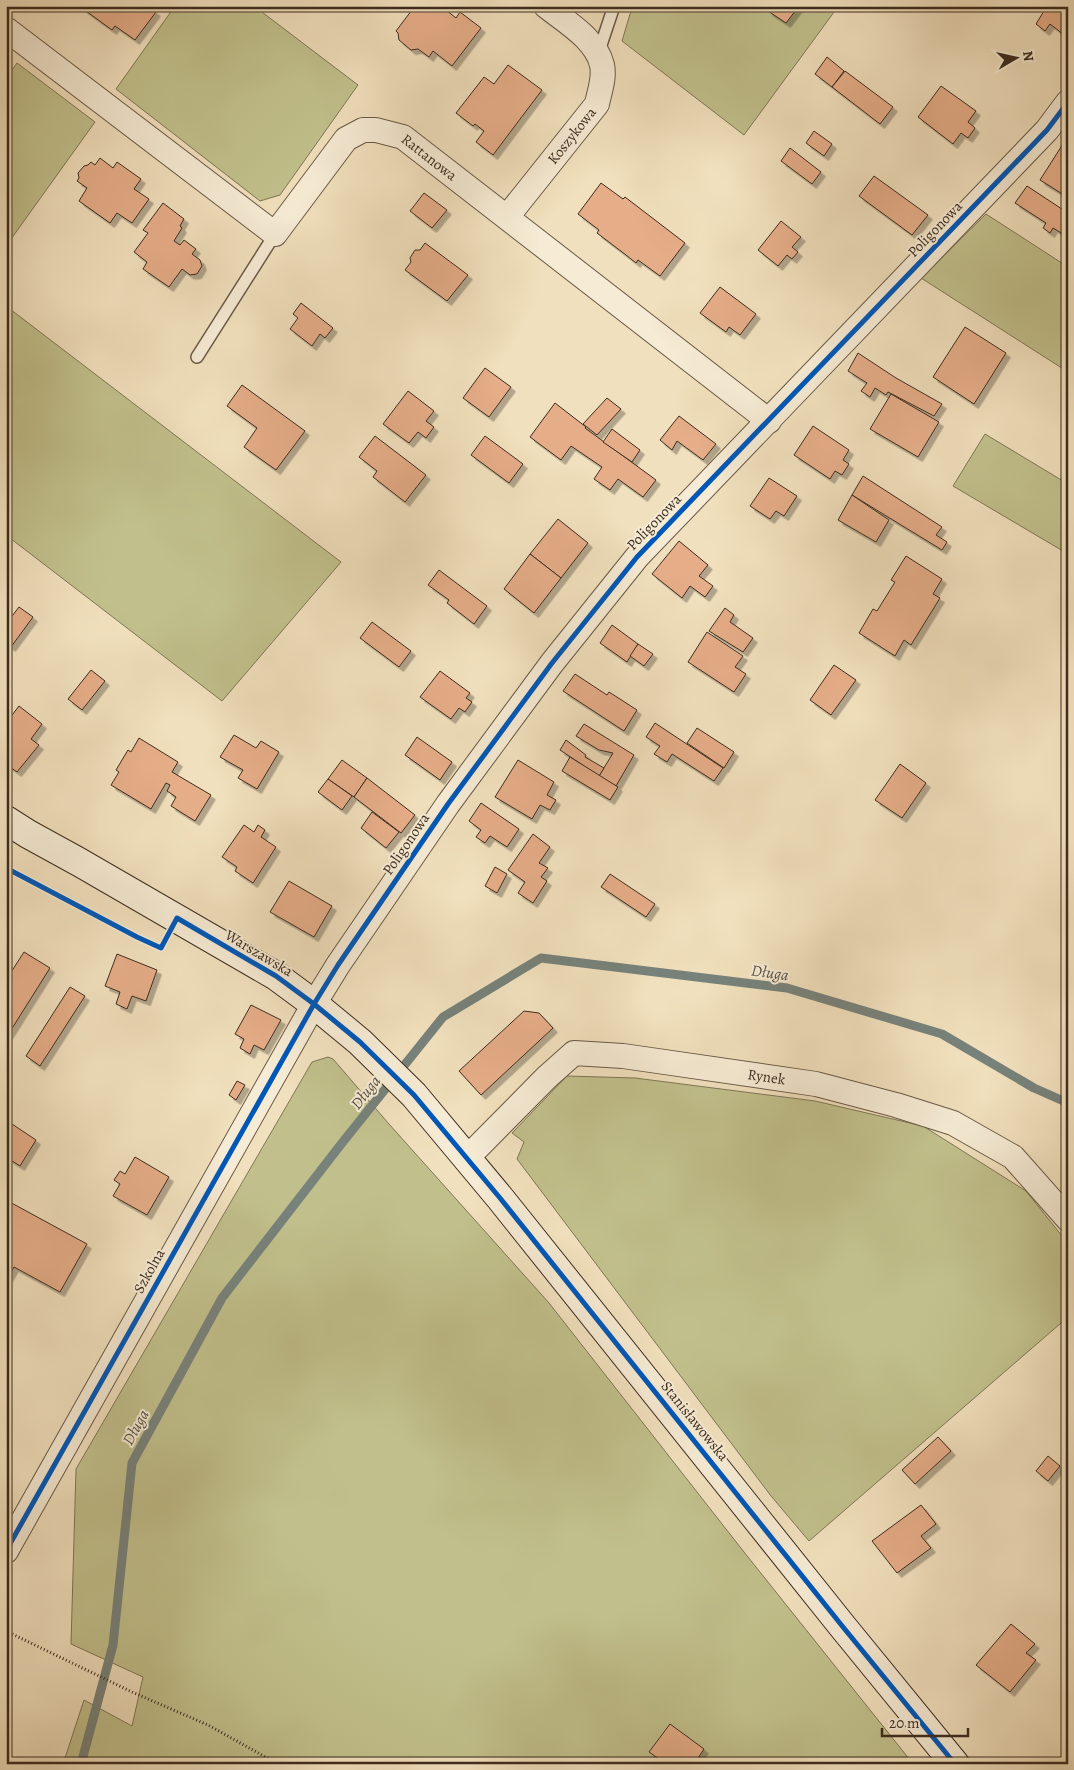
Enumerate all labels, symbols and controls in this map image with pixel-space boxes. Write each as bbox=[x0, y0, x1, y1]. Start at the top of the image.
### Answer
north arrow bbox=[992, 32, 1042, 82]
text: N bbox=[1018, 50, 1039, 63]
street label: Koszykowa bbox=[543, 103, 601, 168]
street label: Rattanowa bbox=[397, 129, 461, 185]
street label: Poligonowa bbox=[903, 197, 967, 261]
street label: Poligonowa bbox=[622, 490, 686, 554]
street label: Poligonowa bbox=[378, 809, 434, 879]
street label: Warszawska bbox=[220, 924, 297, 981]
water label: Długa bbox=[750, 959, 791, 987]
street label: Rynek bbox=[746, 1064, 787, 1090]
water label: Długa bbox=[346, 1071, 386, 1114]
street label: Szkolna bbox=[129, 1245, 169, 1297]
street label: Stanisławowska bbox=[657, 1377, 733, 1465]
water label: Długa bbox=[117, 1405, 155, 1449]
scale bar bbox=[882, 1705, 968, 1737]
text: 20 m bbox=[889, 1713, 920, 1733]

